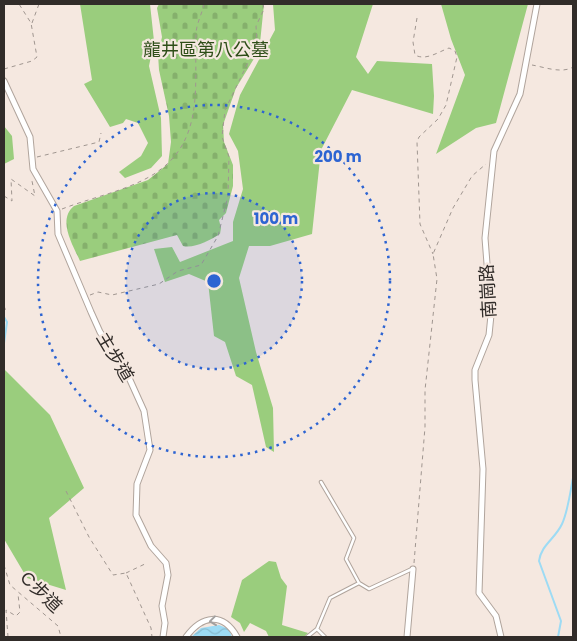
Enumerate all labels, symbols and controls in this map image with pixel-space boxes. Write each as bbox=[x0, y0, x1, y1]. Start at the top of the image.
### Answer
park label: 龍井區第八公墓 bbox=[143, 37, 269, 62]
text: 200 m bbox=[314, 146, 362, 167]
text: 100 m bbox=[254, 208, 298, 229]
street label: 南崗路 bbox=[474, 263, 501, 319]
centre of rings bbox=[205, 272, 223, 290]
street label: 主步道 bbox=[91, 327, 140, 386]
street label: C步道 bbox=[15, 565, 68, 618]
one-way arrow bbox=[208, 615, 216, 626]

